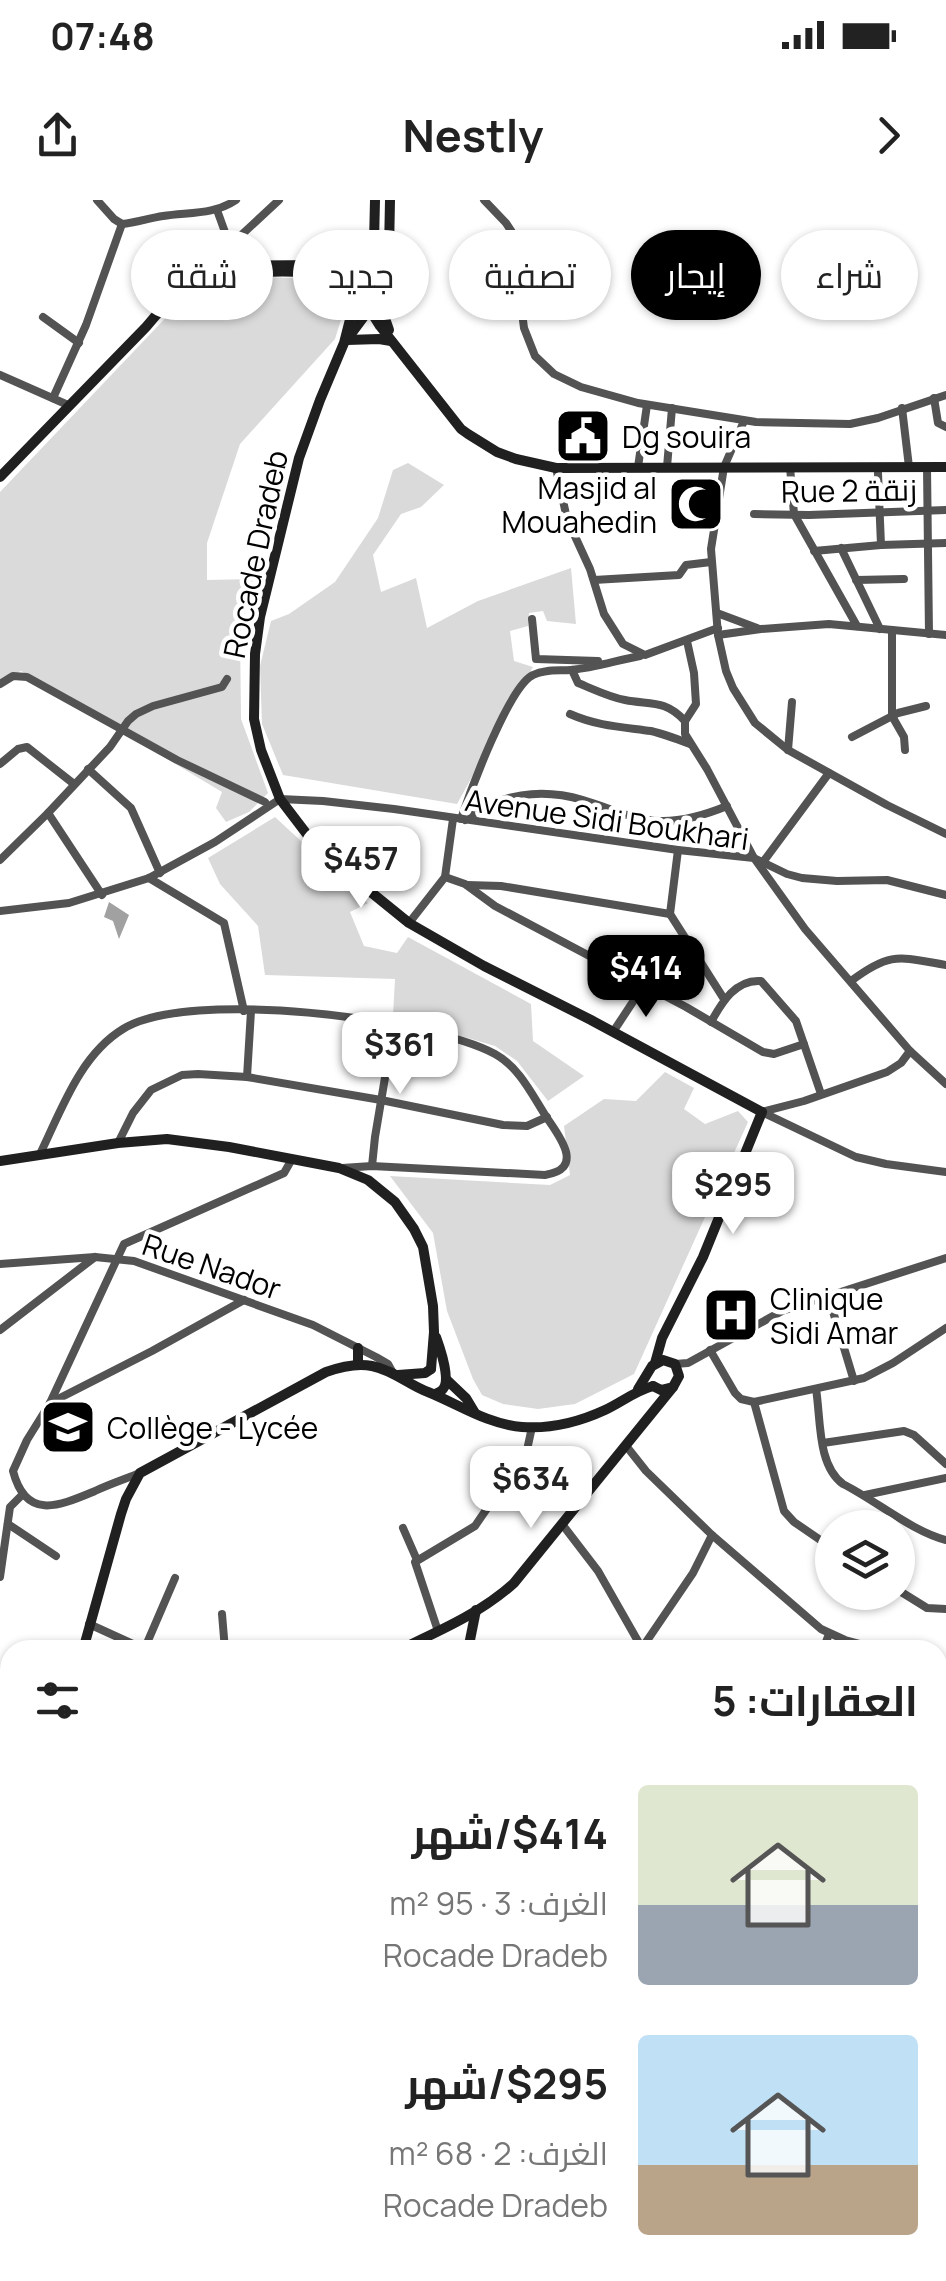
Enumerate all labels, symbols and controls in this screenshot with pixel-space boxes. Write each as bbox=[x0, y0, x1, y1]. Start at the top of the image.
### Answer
text: 07:48 bbox=[50, 9, 155, 61]
text: Nestly bbox=[402, 104, 544, 166]
icon: share bbox=[30, 108, 85, 163]
icon: forward bbox=[861, 108, 916, 163]
chip: شقة bbox=[131, 230, 273, 320]
chip: جديد bbox=[293, 230, 429, 320]
chip: تصفية bbox=[449, 230, 611, 320]
chip: إيجار bbox=[631, 230, 761, 320]
chip: شراء bbox=[781, 230, 918, 320]
public building icon: Dg souira bbox=[553, 406, 613, 466]
place label: Dg souira bbox=[622, 416, 751, 457]
street label: Rocade Dradeb bbox=[213, 446, 297, 662]
place label: Masjid al Mouahedin bbox=[502, 467, 657, 542]
street label: Rue 2 زنقة bbox=[781, 468, 917, 512]
mosque icon: Masjid al Mouahedin bbox=[666, 474, 726, 534]
street label: Avenue Sidi Boukhari bbox=[462, 779, 752, 859]
pin: $457 bbox=[302, 826, 420, 911]
text: $457 bbox=[323, 836, 399, 880]
pin: $414 bbox=[587, 935, 705, 1020]
text: $414 bbox=[609, 945, 683, 989]
pin: $361 bbox=[341, 1012, 459, 1097]
text: $361 bbox=[364, 1022, 436, 1066]
pin: $295 bbox=[674, 1152, 792, 1237]
text: $295 bbox=[694, 1162, 772, 1206]
street label: Rue Nador bbox=[137, 1223, 287, 1309]
place label: Clinique Sidi Amar bbox=[770, 1278, 898, 1353]
hospital icon: Clinique Sidi Amar bbox=[701, 1285, 761, 1345]
school or university icon: Collège - Lycée bbox=[38, 1397, 98, 1457]
place label: Collège - Lycée bbox=[107, 1407, 318, 1448]
pin: $634 bbox=[472, 1446, 590, 1531]
text: $634 bbox=[492, 1456, 570, 1500]
map controls bbox=[815, 1510, 915, 1610]
button: layers bbox=[815, 1510, 915, 1610]
text: العقارات: 5 bbox=[712, 1671, 918, 1729]
icon: filters bbox=[30, 1673, 85, 1728]
text: $414/شهر bbox=[412, 1804, 608, 1862]
icon: home bbox=[718, 1825, 838, 1945]
text: الغرف: 3 · 95 m² bbox=[389, 1881, 608, 1925]
text: Rocade Dradeb bbox=[383, 1933, 608, 1977]
text: $295/شهر bbox=[406, 2054, 608, 2112]
icon: home bbox=[718, 2075, 838, 2195]
text: الغرف: 2 · 68 m² bbox=[389, 2131, 608, 2175]
text: Rocade Dradeb bbox=[383, 2183, 608, 2227]

